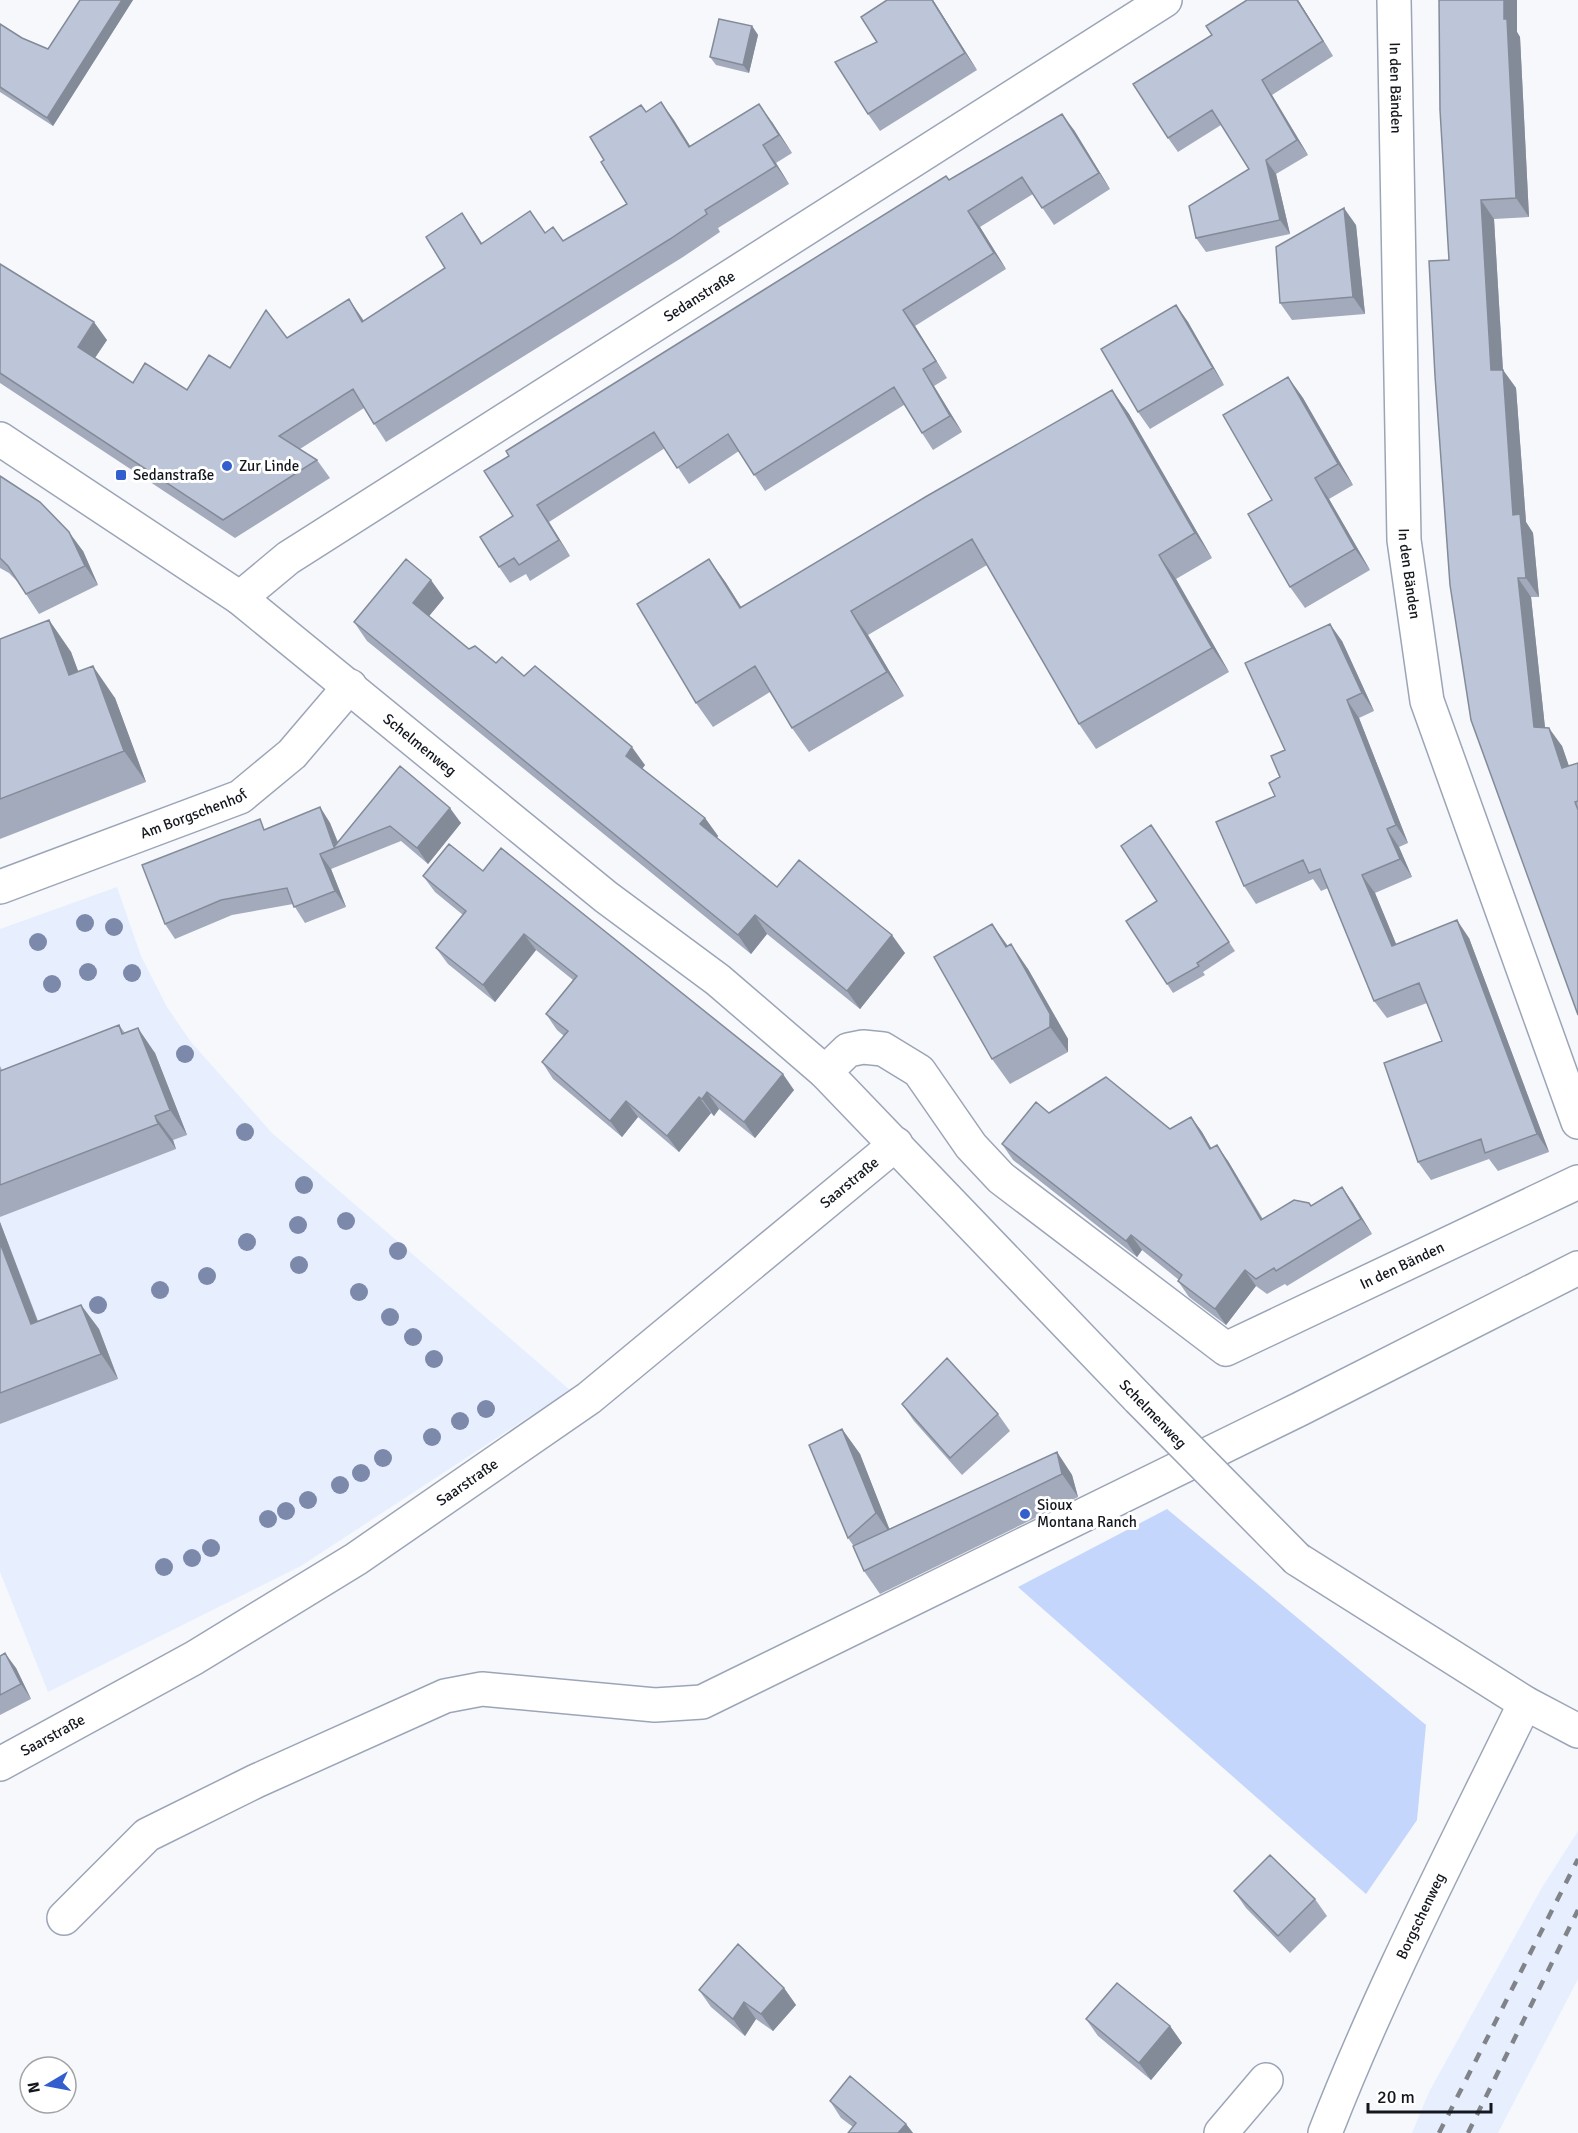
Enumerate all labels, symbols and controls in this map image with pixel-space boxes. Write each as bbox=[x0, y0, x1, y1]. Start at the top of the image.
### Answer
street label: In den Bänden bbox=[1386, 42, 1405, 134]
street label: Sedanstraße bbox=[660, 267, 738, 326]
place label: Zur Linde bbox=[239, 457, 299, 475]
marker: Zur Linde bbox=[220, 459, 234, 473]
place label: Sedanstraße bbox=[133, 466, 214, 484]
marker: Sedanstraße bbox=[114, 468, 128, 482]
street label: In den Bänden bbox=[1395, 528, 1424, 620]
street label: Schelmenweg bbox=[380, 710, 460, 780]
street label: Am Borgschenhof bbox=[138, 785, 252, 843]
street label: Saarstraße bbox=[816, 1153, 882, 1212]
street label: In den Bänden bbox=[1357, 1238, 1447, 1293]
street label: Schelmenweg bbox=[1116, 1376, 1190, 1452]
street label: Saarstraße bbox=[433, 1455, 501, 1510]
place label: Sioux Montana Ranch bbox=[1037, 1496, 1137, 1531]
marker: Sioux Montana Ranch bbox=[1018, 1507, 1032, 1521]
street label: Saarstraße bbox=[17, 1710, 88, 1760]
street label: Borgschenweg bbox=[1392, 1870, 1449, 1962]
north arrow bbox=[18, 2055, 78, 2115]
scale bar bbox=[1368, 2076, 1491, 2114]
text: N bbox=[23, 2080, 45, 2095]
text: 20 m bbox=[1377, 2086, 1415, 2108]

